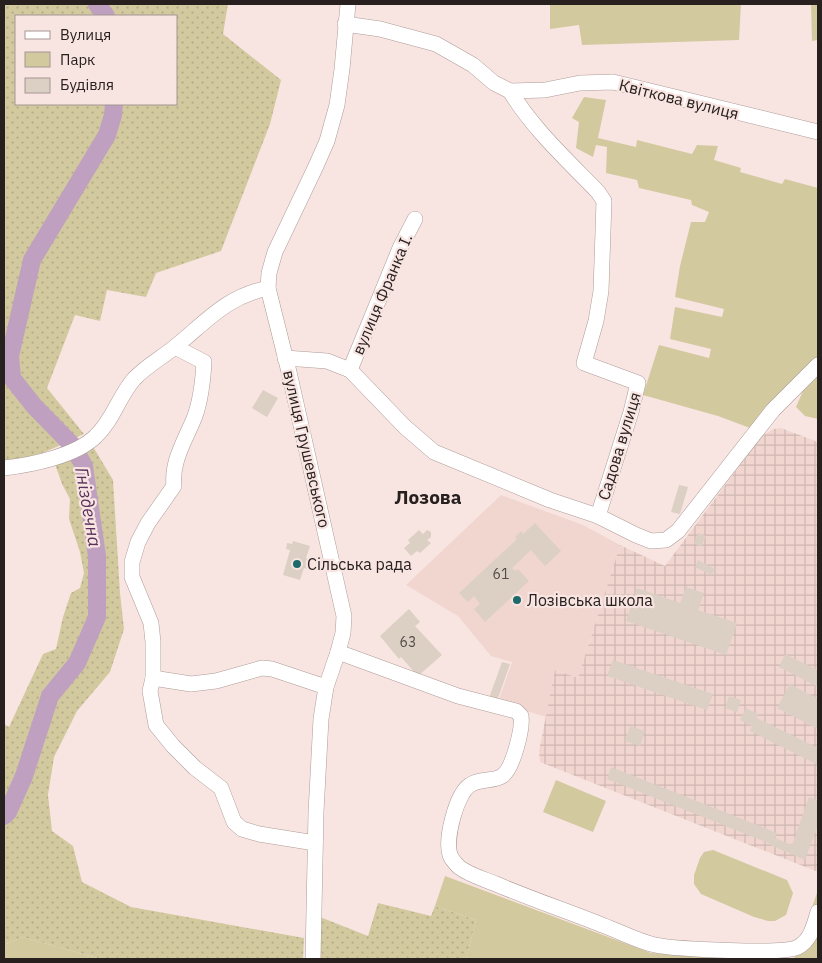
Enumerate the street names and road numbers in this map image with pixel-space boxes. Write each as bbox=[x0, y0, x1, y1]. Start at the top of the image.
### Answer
street label: Квіткова вулиця bbox=[617, 74, 741, 124]
street label: вулиця Франка І. bbox=[348, 231, 416, 357]
street label: вулиця Грушевського bbox=[279, 368, 335, 530]
street label: Садова вулиця bbox=[593, 390, 645, 502]

